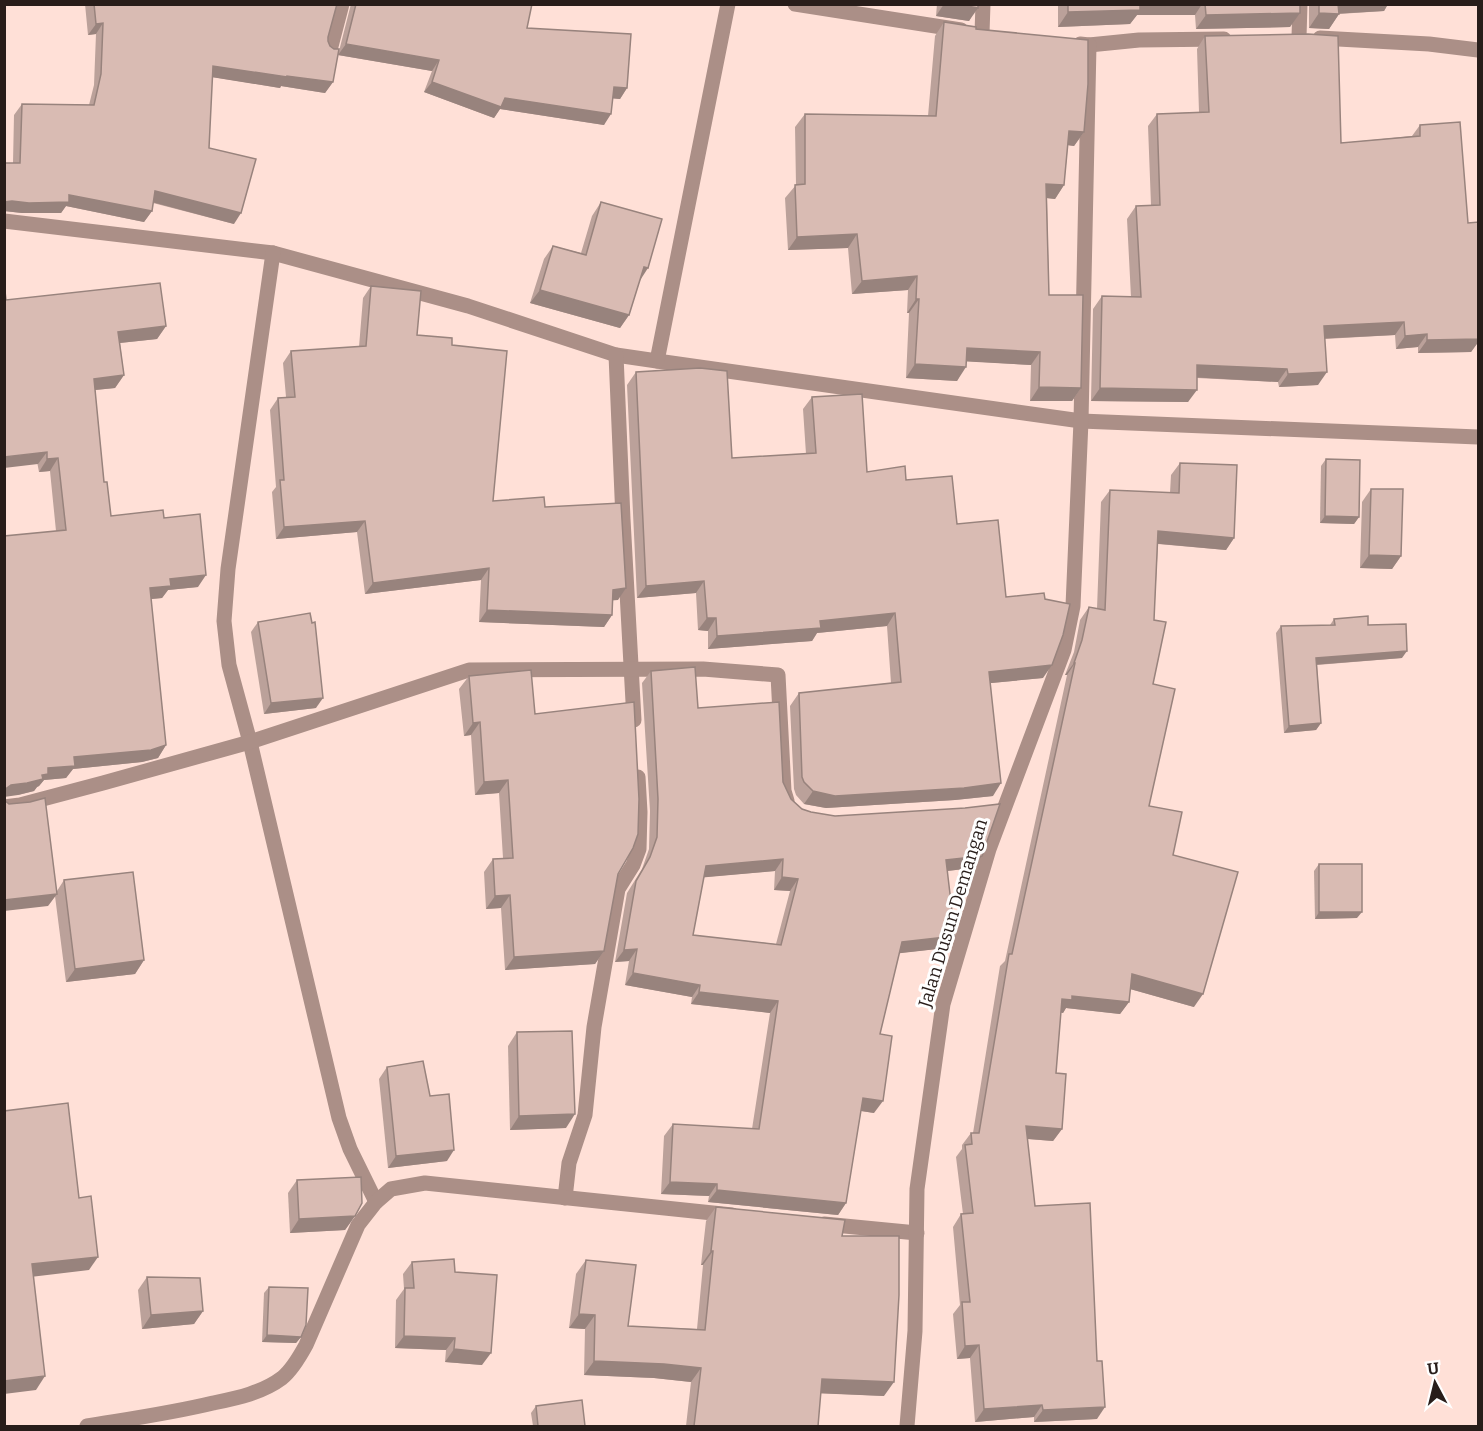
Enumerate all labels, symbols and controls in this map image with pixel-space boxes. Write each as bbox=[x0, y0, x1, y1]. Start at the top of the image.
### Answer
street label: Jalan Dusun Demangan bbox=[914, 815, 992, 1011]
north arrow bbox=[1405, 1353, 1465, 1413]
text: U bbox=[1426, 1358, 1440, 1379]

